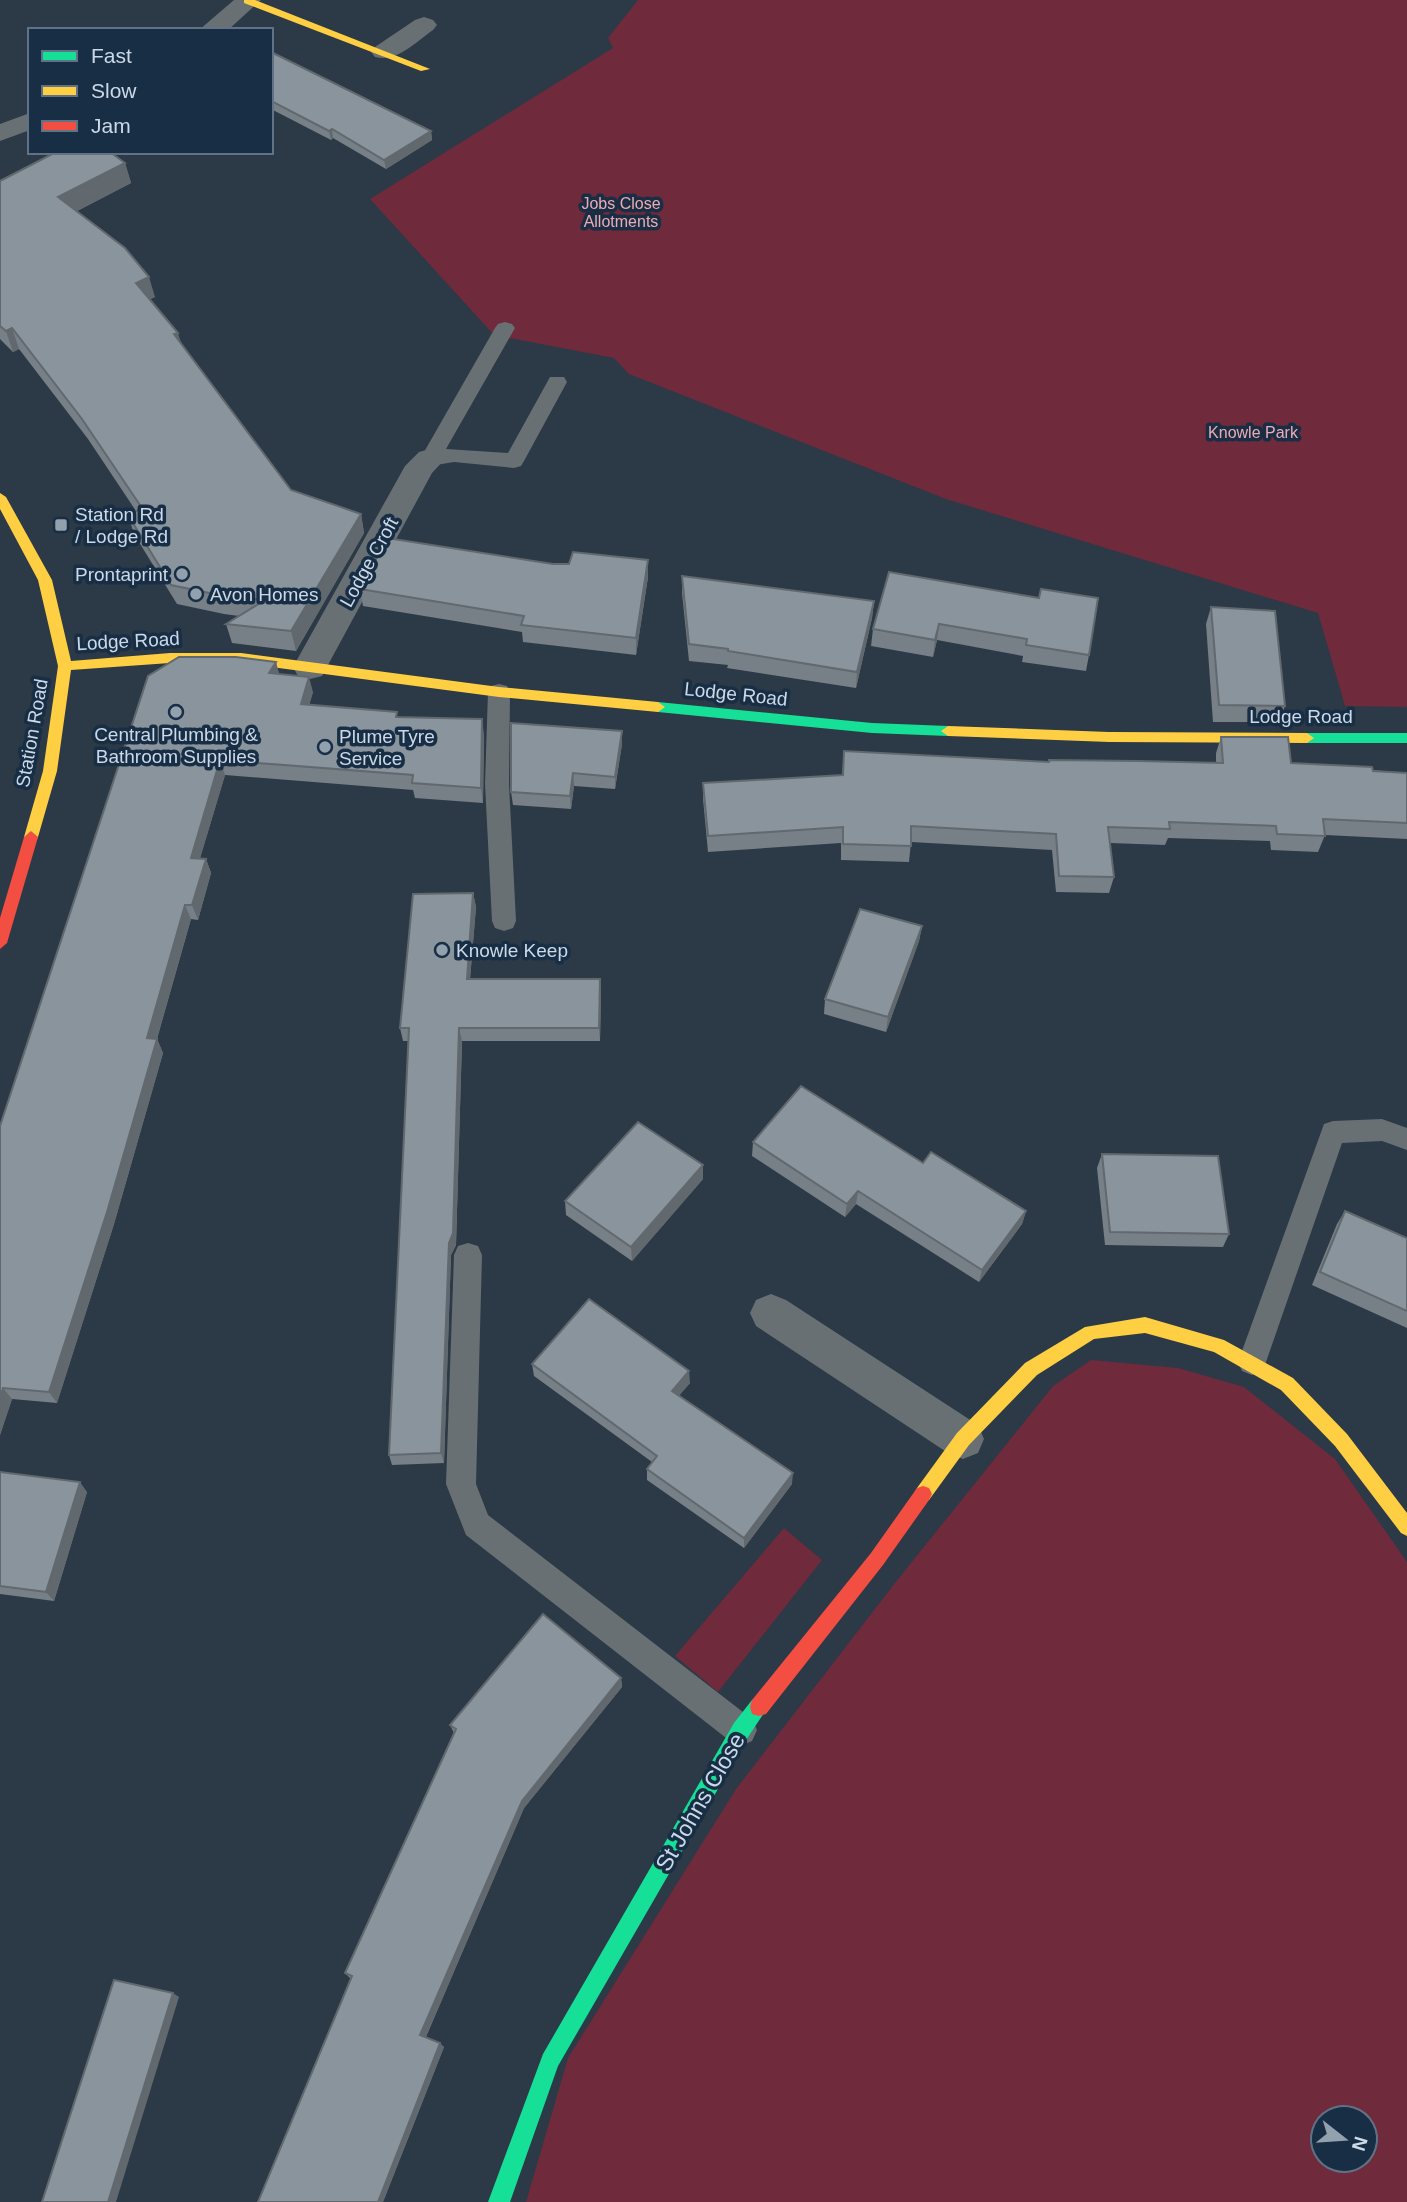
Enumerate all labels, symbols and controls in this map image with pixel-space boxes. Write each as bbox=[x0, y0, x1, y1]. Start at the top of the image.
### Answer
legend bbox=[28, 28, 273, 154]
text: Fast bbox=[91, 44, 132, 67]
text: Slow bbox=[91, 79, 137, 102]
text: Jam bbox=[91, 114, 131, 137]
park label: Jobs Close Allotments bbox=[581, 195, 661, 230]
park label: Knowle Park bbox=[1208, 424, 1299, 441]
place label: Station Rd / Lodge Rd bbox=[75, 504, 168, 547]
street label: Lodge Croft bbox=[336, 513, 403, 611]
marker: Station Rd / Lodge Rd bbox=[53, 517, 69, 533]
place label: Prontaprint bbox=[75, 564, 169, 585]
marker: Prontaprint bbox=[174, 566, 190, 582]
place label: Avon Homes bbox=[210, 584, 318, 605]
marker: Avon Homes bbox=[188, 586, 204, 602]
street label: Lodge Road bbox=[76, 628, 180, 654]
street label: Station Road bbox=[12, 677, 52, 789]
street label: Lodge Road bbox=[683, 678, 789, 710]
marker: Central Plumbing & Bathroom Supplies bbox=[168, 704, 184, 720]
street label: Lodge Road bbox=[1249, 706, 1353, 727]
place label: Central Plumbing & Bathroom Supplies bbox=[94, 724, 258, 767]
place label: Plume Tyre Service bbox=[339, 726, 435, 769]
marker: Plume Tyre Service bbox=[317, 739, 333, 755]
place label: Knowle Keep bbox=[456, 940, 568, 961]
marker: Knowle Keep bbox=[434, 942, 450, 958]
street label: St Johns Close bbox=[650, 1729, 750, 1875]
north arrow bbox=[1309, 2104, 1379, 2174]
text: N bbox=[1348, 2134, 1372, 2153]

